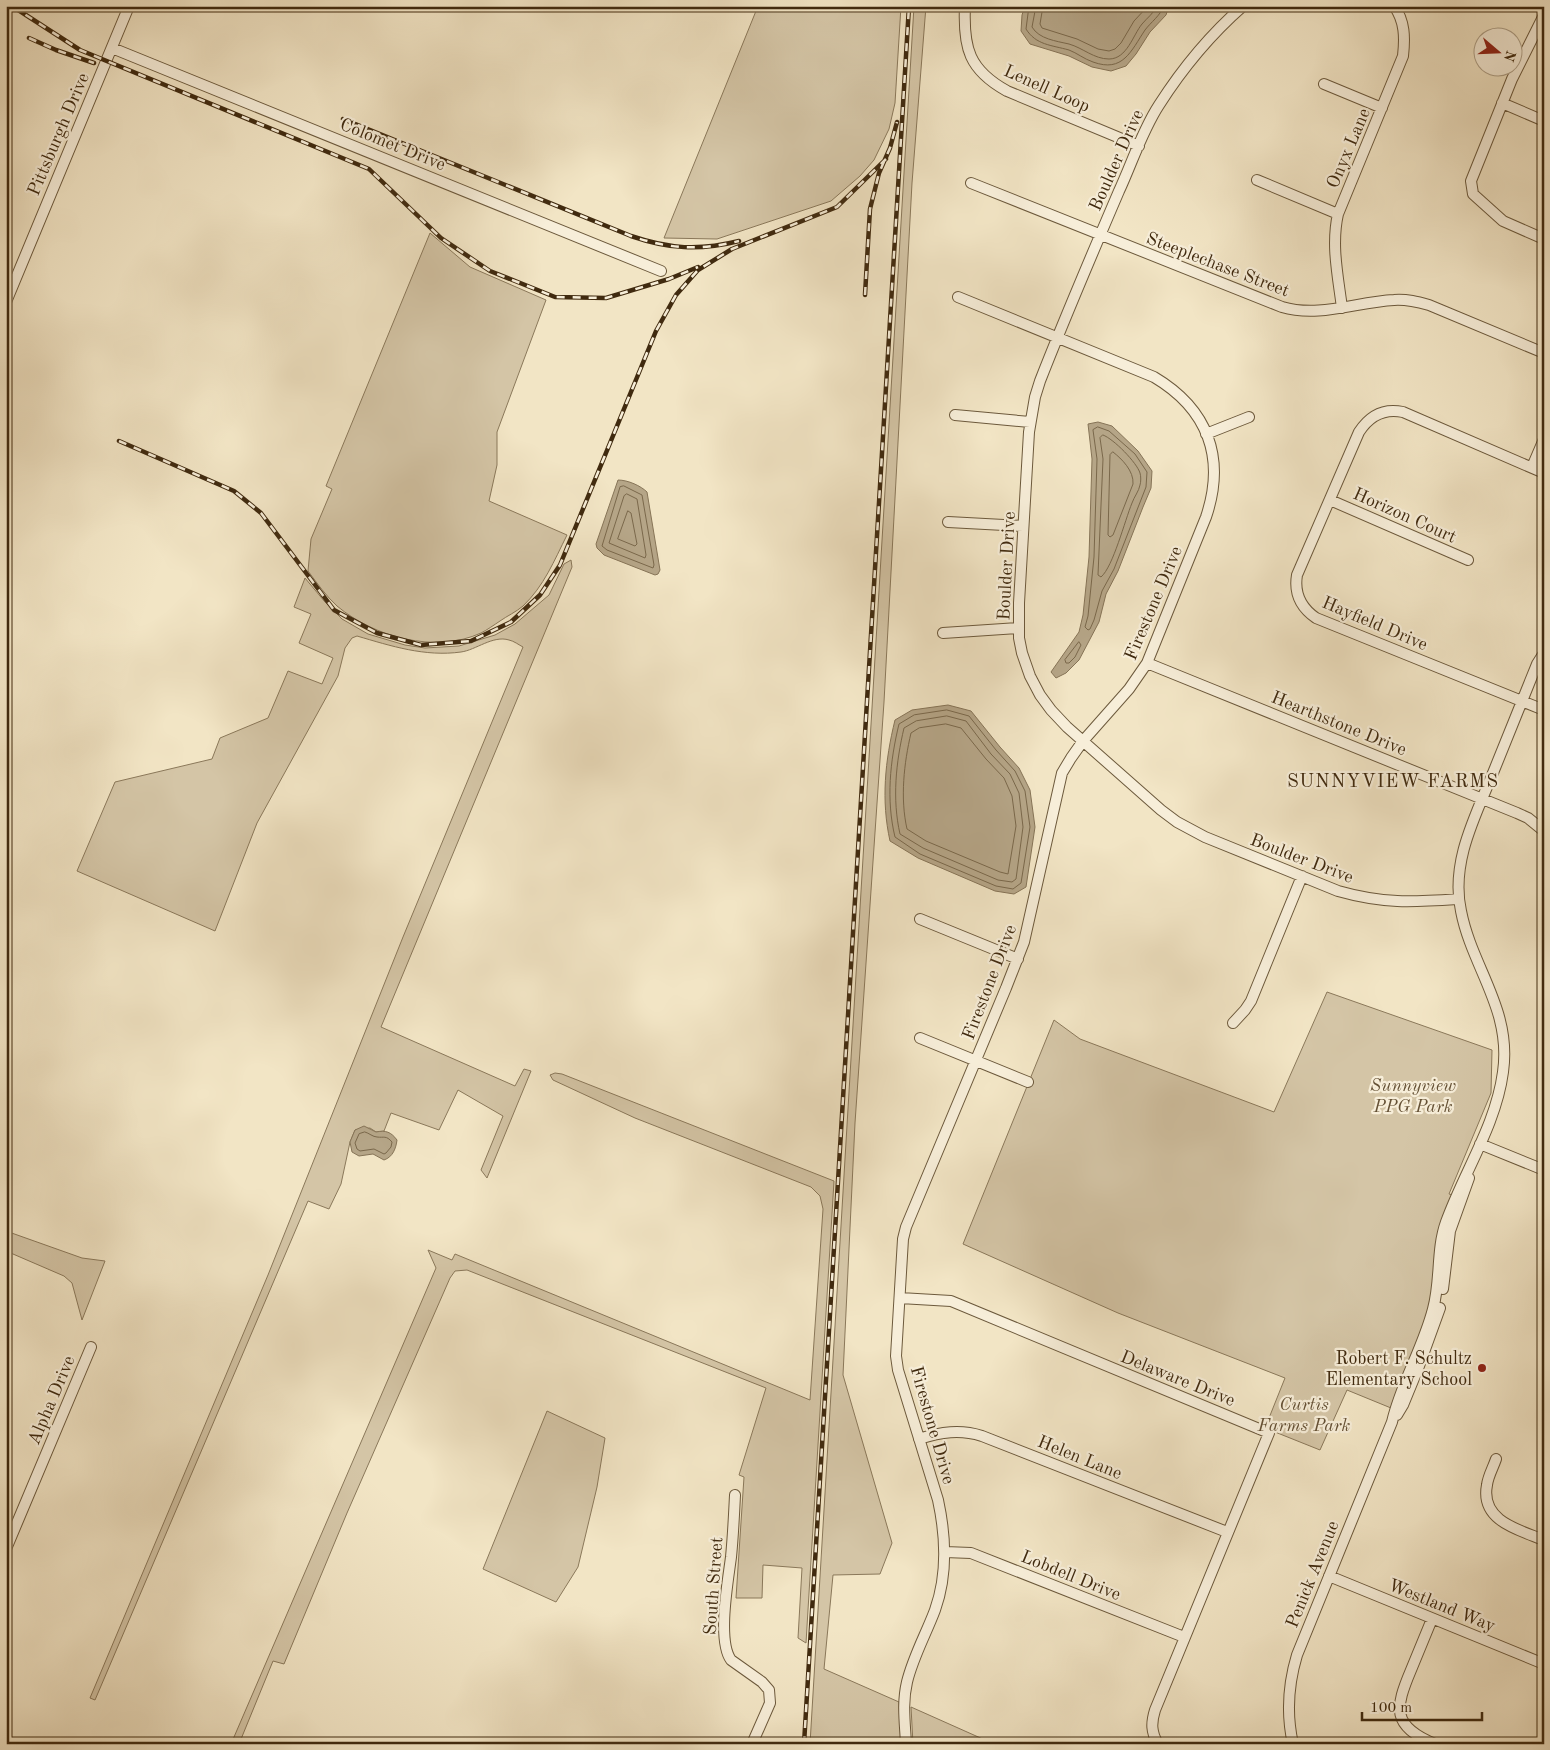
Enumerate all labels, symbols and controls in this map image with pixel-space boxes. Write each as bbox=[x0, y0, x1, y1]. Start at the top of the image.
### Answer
north arrow bbox=[1472, 28, 1522, 78]
text: N bbox=[1501, 49, 1518, 64]
street label: Lenell Loop bbox=[1001, 62, 1092, 116]
street label: Pittsburgh Drive bbox=[25, 70, 93, 198]
street label: Onyx Lane bbox=[1324, 106, 1374, 191]
street label: Boulder Drive bbox=[1086, 107, 1147, 214]
street label: Colomet Drive bbox=[337, 116, 448, 174]
street label: Steeplechase Street bbox=[1144, 229, 1292, 301]
street label: Horizon Court bbox=[1350, 485, 1459, 547]
street label: Boulder Drive bbox=[995, 511, 1019, 621]
street label: Firestone Drive bbox=[1122, 544, 1186, 663]
street label: Hayfield Drive bbox=[1319, 594, 1430, 654]
street label: Hearthstone Drive bbox=[1268, 689, 1409, 759]
district label: SUNNYVIEW FARMS bbox=[1287, 773, 1499, 792]
street label: Boulder Drive bbox=[1247, 831, 1356, 887]
street label: Firestone Drive bbox=[960, 922, 1020, 1043]
park label: Sunnyview PPG Park bbox=[1370, 1077, 1456, 1116]
street label: Delaware Drive bbox=[1118, 1348, 1237, 1410]
place label: Robert F. Schultz Elementary School bbox=[1325, 1350, 1472, 1389]
street label: Alpha Drive bbox=[25, 1353, 79, 1448]
marker: Robert F. Schultz Elementary School bbox=[1476, 1362, 1488, 1374]
street label: Firestone Drive bbox=[907, 1364, 958, 1486]
park label: Curtis Farms Park bbox=[1257, 1396, 1351, 1435]
street label: Helen Lane bbox=[1035, 1433, 1124, 1483]
street label: Penick Avenue bbox=[1283, 1518, 1343, 1630]
street label: South Street bbox=[702, 1536, 726, 1636]
street label: Lobdell Drive bbox=[1018, 1548, 1123, 1604]
street label: Westland Way bbox=[1386, 1576, 1498, 1636]
scale bar bbox=[1362, 1690, 1482, 1722]
text: 100 m bbox=[1370, 1701, 1412, 1716]

